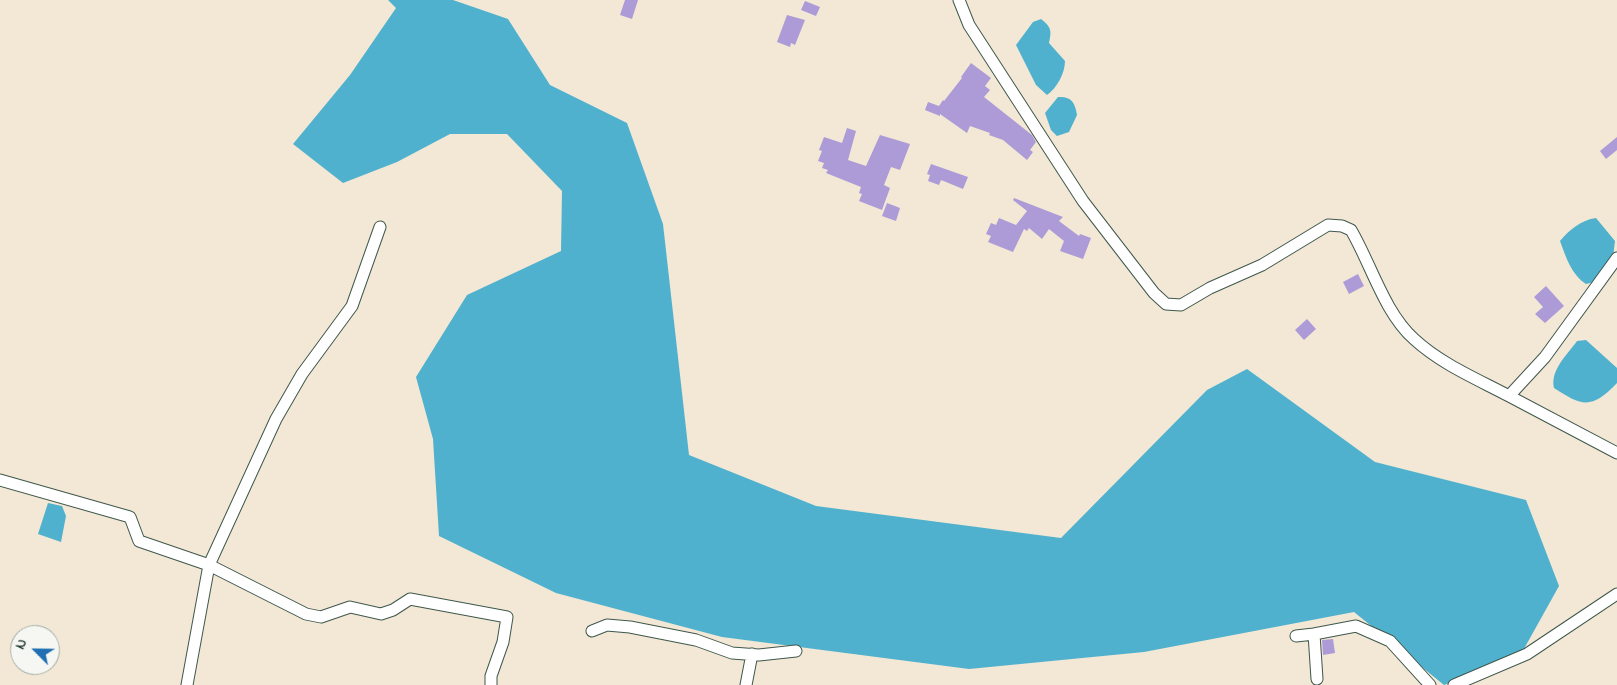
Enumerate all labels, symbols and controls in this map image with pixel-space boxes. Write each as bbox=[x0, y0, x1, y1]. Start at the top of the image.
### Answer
north arrow bbox=[10, 625, 60, 675]
text: N bbox=[10, 636, 33, 653]

